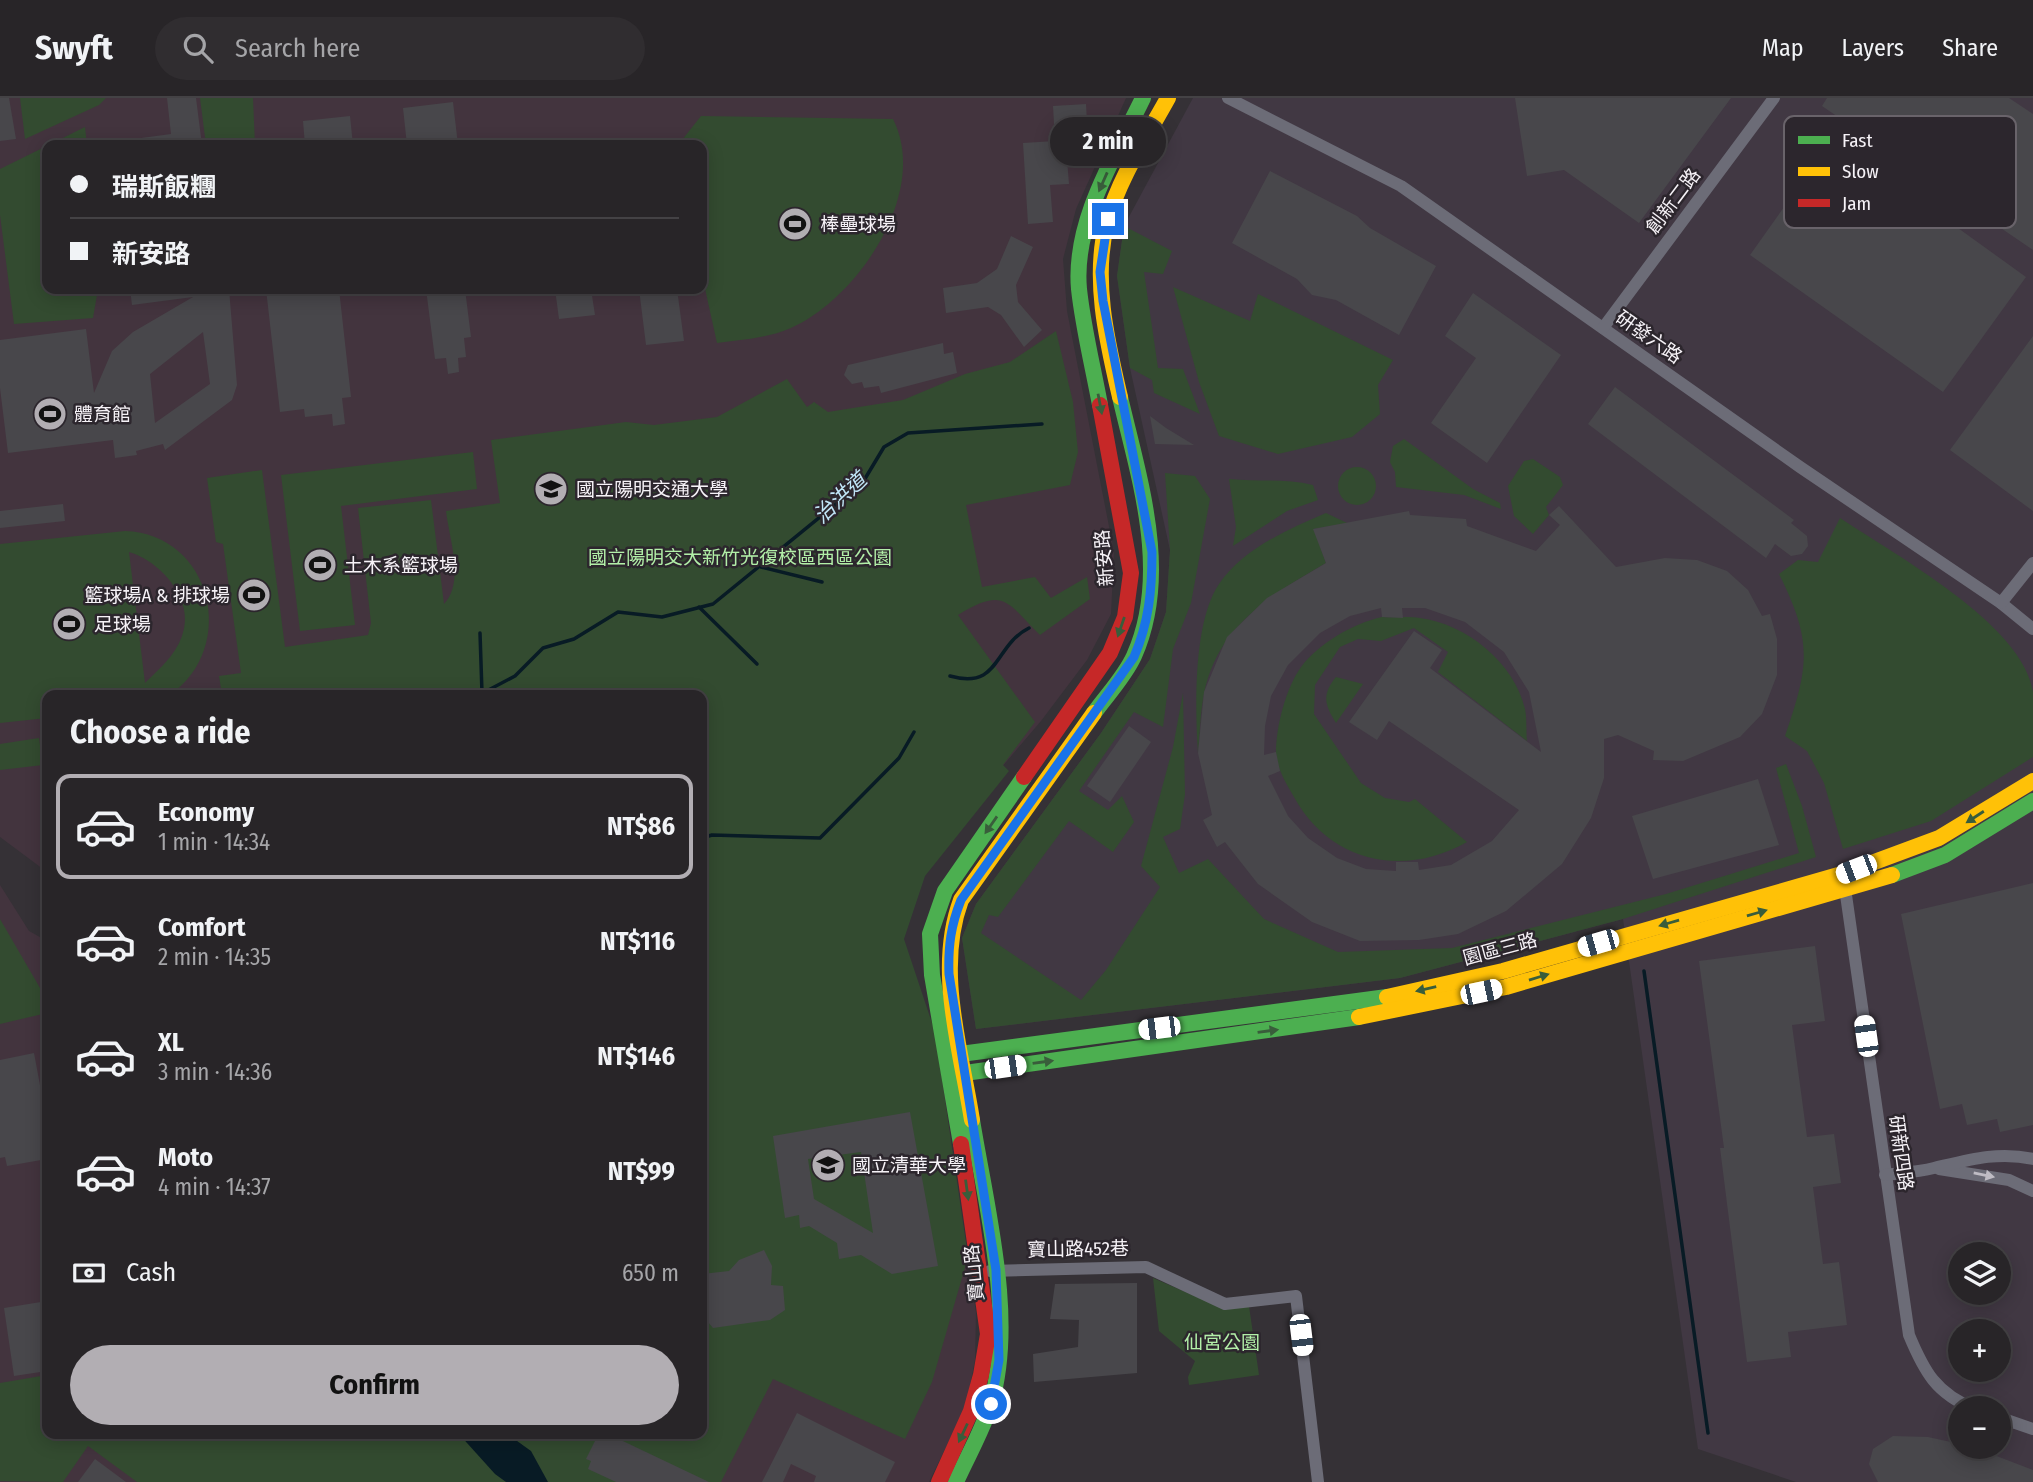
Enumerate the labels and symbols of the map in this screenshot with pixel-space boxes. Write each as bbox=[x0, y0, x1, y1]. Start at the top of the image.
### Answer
legend bbox=[1784, 116, 2016, 228]
callout: 2 min bbox=[1050, 117, 1166, 166]
text: Fast bbox=[1842, 129, 1873, 152]
text: Slow bbox=[1842, 160, 1879, 183]
street label: 創新二路 bbox=[1641, 164, 1705, 238]
one-way arrow bbox=[1097, 172, 1109, 192]
text: Jam bbox=[1842, 192, 1871, 215]
route end bbox=[1092, 203, 1124, 235]
sports icon: 棒壘球場 bbox=[776, 205, 814, 243]
place label: 棒壘球場 bbox=[820, 213, 896, 236]
street label: 研發六路 bbox=[1611, 306, 1687, 368]
one-way arrow bbox=[1094, 393, 1105, 415]
sports icon: 體育館 bbox=[31, 395, 69, 433]
place label: 體育館 bbox=[74, 403, 131, 426]
water label: 治洪道 bbox=[808, 465, 874, 529]
school or university icon: 國立陽明交通大學 bbox=[532, 470, 570, 508]
place label: 國立陽明交通大學 bbox=[576, 478, 728, 501]
street label: 新安路 bbox=[1090, 529, 1118, 587]
sports icon: 土木系籃球場 bbox=[301, 546, 339, 584]
park label: 國立陽明交大新竹光復校區西區公園 bbox=[588, 546, 892, 569]
place label: 土木系籃球場 bbox=[344, 554, 458, 577]
sports icon: 籃球場A & 排球場 bbox=[235, 576, 273, 614]
place label: 籃球場A & 排球場 bbox=[84, 584, 230, 607]
sports icon: 足球場 bbox=[50, 605, 88, 643]
place label: 足球場 bbox=[94, 613, 151, 636]
one-way arrow bbox=[1115, 617, 1126, 638]
one-way arrow bbox=[1966, 810, 1985, 823]
one-way arrow bbox=[984, 816, 998, 834]
car bbox=[1833, 852, 1880, 886]
one-way arrow bbox=[1747, 908, 1768, 918]
one-way arrow bbox=[1658, 918, 1680, 929]
car bbox=[1575, 927, 1622, 959]
street label: 園區三路 bbox=[1460, 928, 1540, 970]
one-way arrow bbox=[1529, 972, 1550, 982]
car bbox=[1459, 977, 1504, 1007]
one-way arrow bbox=[1415, 983, 1437, 994]
car bbox=[1853, 1014, 1880, 1058]
car bbox=[1137, 1015, 1182, 1041]
one-way arrow bbox=[1257, 1025, 1279, 1036]
car bbox=[983, 1054, 1028, 1080]
one-way arrow bbox=[1032, 1056, 1054, 1067]
street label: 研新四路 bbox=[1884, 1114, 1918, 1192]
school or university icon: 國立清華大學 bbox=[809, 1146, 847, 1184]
place label: 國立清華大學 bbox=[852, 1154, 966, 1177]
one-way arrow bbox=[1973, 1169, 1995, 1180]
one-way arrow bbox=[962, 1179, 973, 1201]
street label: 寶山路452巷 bbox=[1027, 1237, 1129, 1261]
street label: 寶山路 bbox=[960, 1243, 988, 1303]
car bbox=[1289, 1313, 1314, 1357]
park label: 仙宮公園 bbox=[1184, 1331, 1260, 1354]
route start bbox=[975, 1388, 1007, 1420]
one-way arrow bbox=[957, 1423, 969, 1443]

